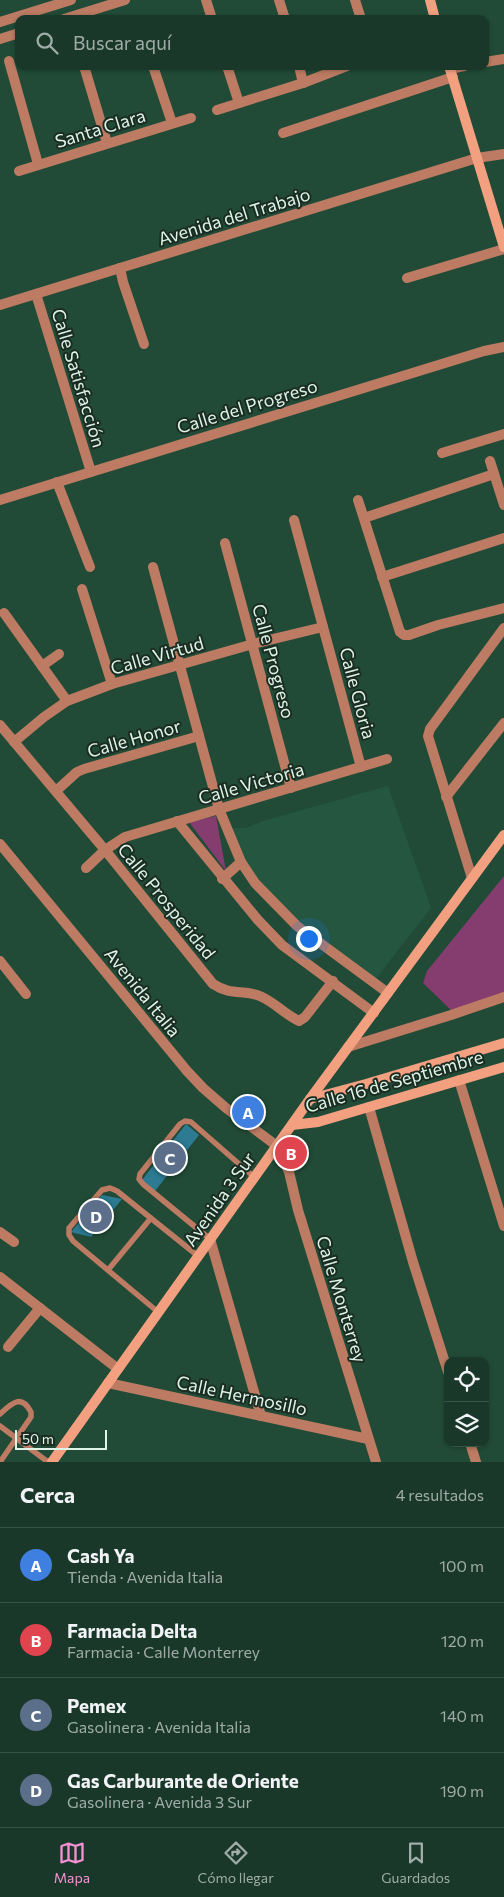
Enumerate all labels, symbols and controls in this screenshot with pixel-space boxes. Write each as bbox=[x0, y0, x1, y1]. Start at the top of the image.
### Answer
search box bbox=[15, 15, 489, 70]
icon: search bbox=[33, 29, 61, 57]
text: Buscar aquí bbox=[73, 31, 172, 54]
street label: Santa Clara bbox=[52, 104, 148, 152]
street label: Avenida del Trabajo bbox=[155, 182, 313, 250]
street label: Calle Satisfacción bbox=[47, 306, 111, 450]
street label: Calle del Progreso bbox=[174, 374, 320, 438]
street label: Calle Progreso bbox=[248, 601, 300, 721]
street label: Calle Virtud bbox=[108, 631, 206, 679]
street label: Calle Gloria bbox=[335, 645, 381, 741]
street label: Calle Honor bbox=[85, 714, 183, 762]
street label: Calle Victoria bbox=[196, 757, 306, 809]
street label: Calle Prosperidad bbox=[113, 839, 221, 963]
your location bbox=[296, 926, 322, 952]
street label: Avenida Italia bbox=[100, 943, 186, 1041]
street label: Calle 16 de Septiembre bbox=[303, 1045, 485, 1117]
pin: A bbox=[232, 1093, 264, 1131]
pin: B bbox=[275, 1134, 307, 1172]
pin: C bbox=[154, 1139, 186, 1177]
street label: Avenida 3 Sur bbox=[178, 1148, 260, 1250]
pin: D bbox=[80, 1197, 112, 1235]
street label: Calle Monterrey bbox=[312, 1233, 372, 1365]
map controls bbox=[444, 1357, 489, 1447]
button: locate bbox=[444, 1357, 489, 1402]
street label: Calle Hermosillo bbox=[175, 1370, 309, 1420]
button: layers bbox=[444, 1402, 489, 1447]
scale bar bbox=[15, 1427, 108, 1450]
text: 50 m bbox=[22, 1430, 54, 1447]
text: Cerca bbox=[20, 1482, 75, 1507]
text: 4 resultados bbox=[396, 1485, 484, 1504]
text: Cash Ya bbox=[67, 1544, 135, 1567]
text: A bbox=[30, 1556, 42, 1575]
text: 100 m bbox=[439, 1556, 484, 1575]
text: Tienda · Avenida Italia bbox=[67, 1567, 223, 1586]
text: Farmacia Delta bbox=[67, 1619, 197, 1642]
text: B bbox=[31, 1631, 41, 1650]
text: 120 m bbox=[441, 1631, 484, 1650]
text: Farmacia · Calle Monterrey bbox=[67, 1642, 260, 1661]
text: Pemex bbox=[67, 1694, 126, 1717]
text: C bbox=[31, 1706, 41, 1725]
text: 140 m bbox=[440, 1706, 484, 1725]
text: Gasolinera · Avenida Italia bbox=[67, 1717, 251, 1736]
text: Gas Carburante de Oriente bbox=[67, 1769, 299, 1792]
text: D bbox=[30, 1781, 42, 1800]
text: 190 m bbox=[440, 1781, 484, 1800]
text: Gasolinera · Avenida 3 Sur bbox=[67, 1792, 252, 1811]
tab: Mapa bbox=[54, 1839, 90, 1886]
tab: Cómo llegar bbox=[198, 1839, 274, 1886]
tab: Guardados bbox=[381, 1839, 450, 1886]

